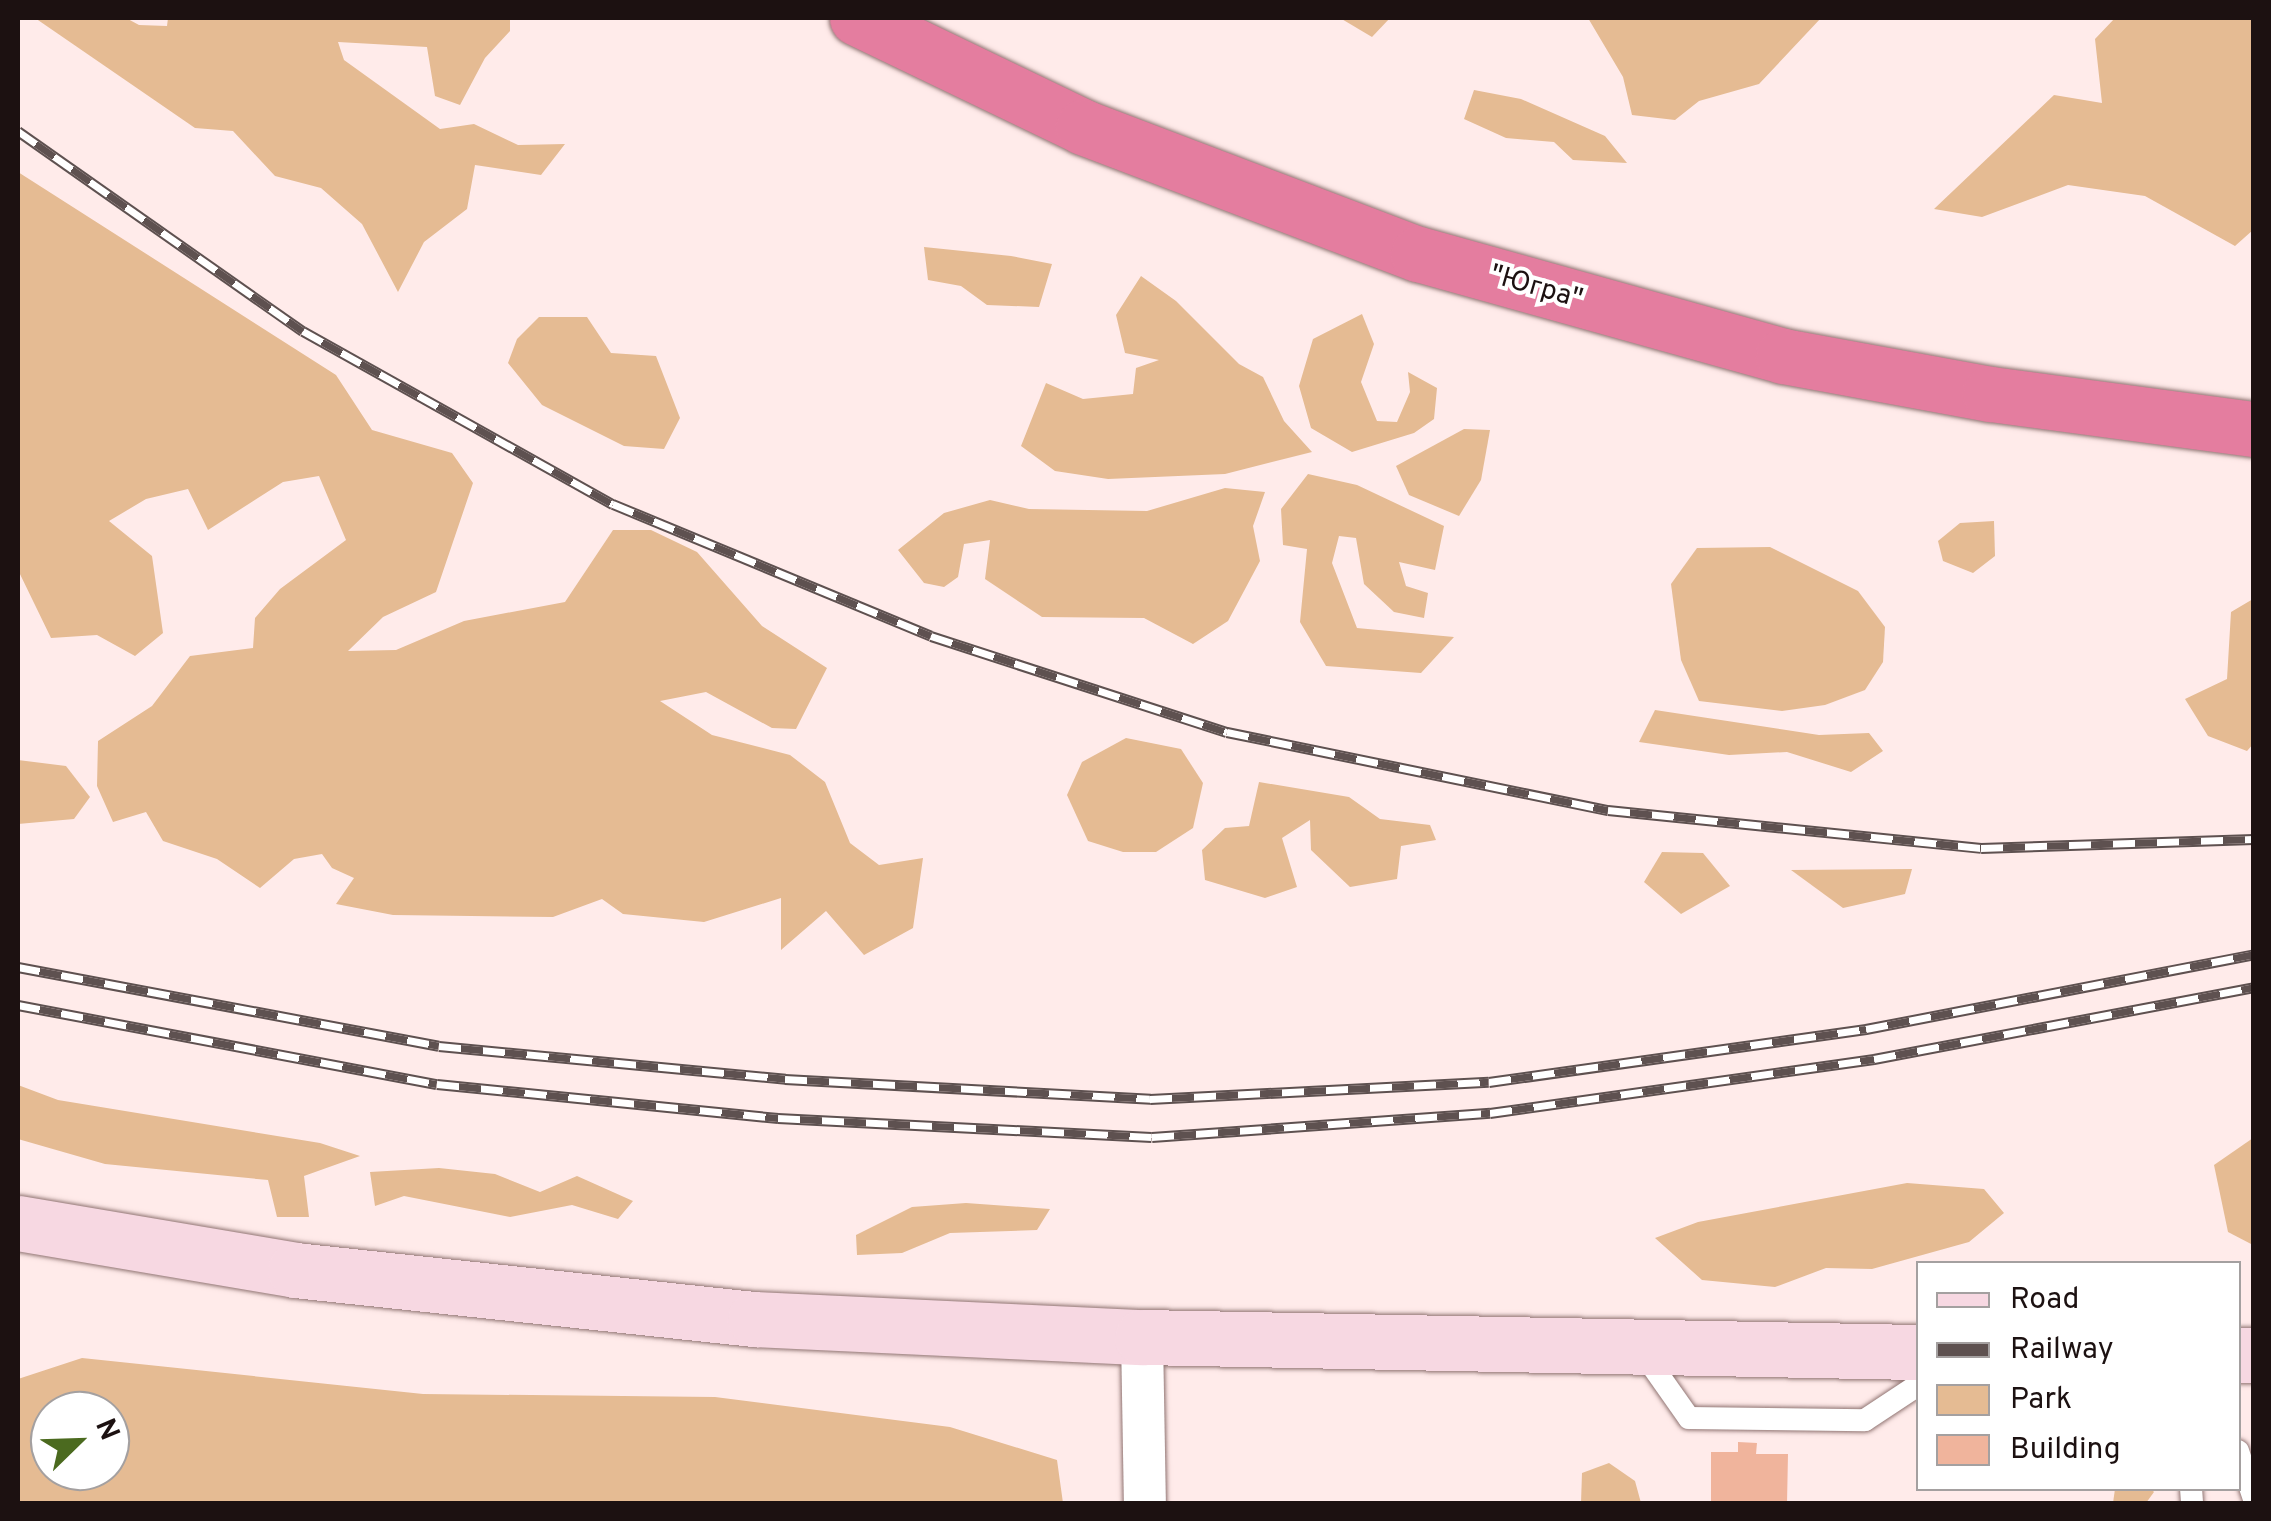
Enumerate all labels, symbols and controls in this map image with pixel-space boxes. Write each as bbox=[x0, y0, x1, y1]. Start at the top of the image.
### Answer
street label: "Югра" bbox=[1486, 259, 1586, 317]
legend bbox=[1916, 1261, 2241, 1491]
text: Road bbox=[2010, 1282, 2079, 1319]
text: Railway bbox=[2010, 1332, 2114, 1369]
text: Park bbox=[2010, 1382, 2072, 1419]
north arrow bbox=[30, 1391, 130, 1491]
text: N bbox=[85, 1414, 126, 1446]
text: Building bbox=[2010, 1432, 2121, 1469]

